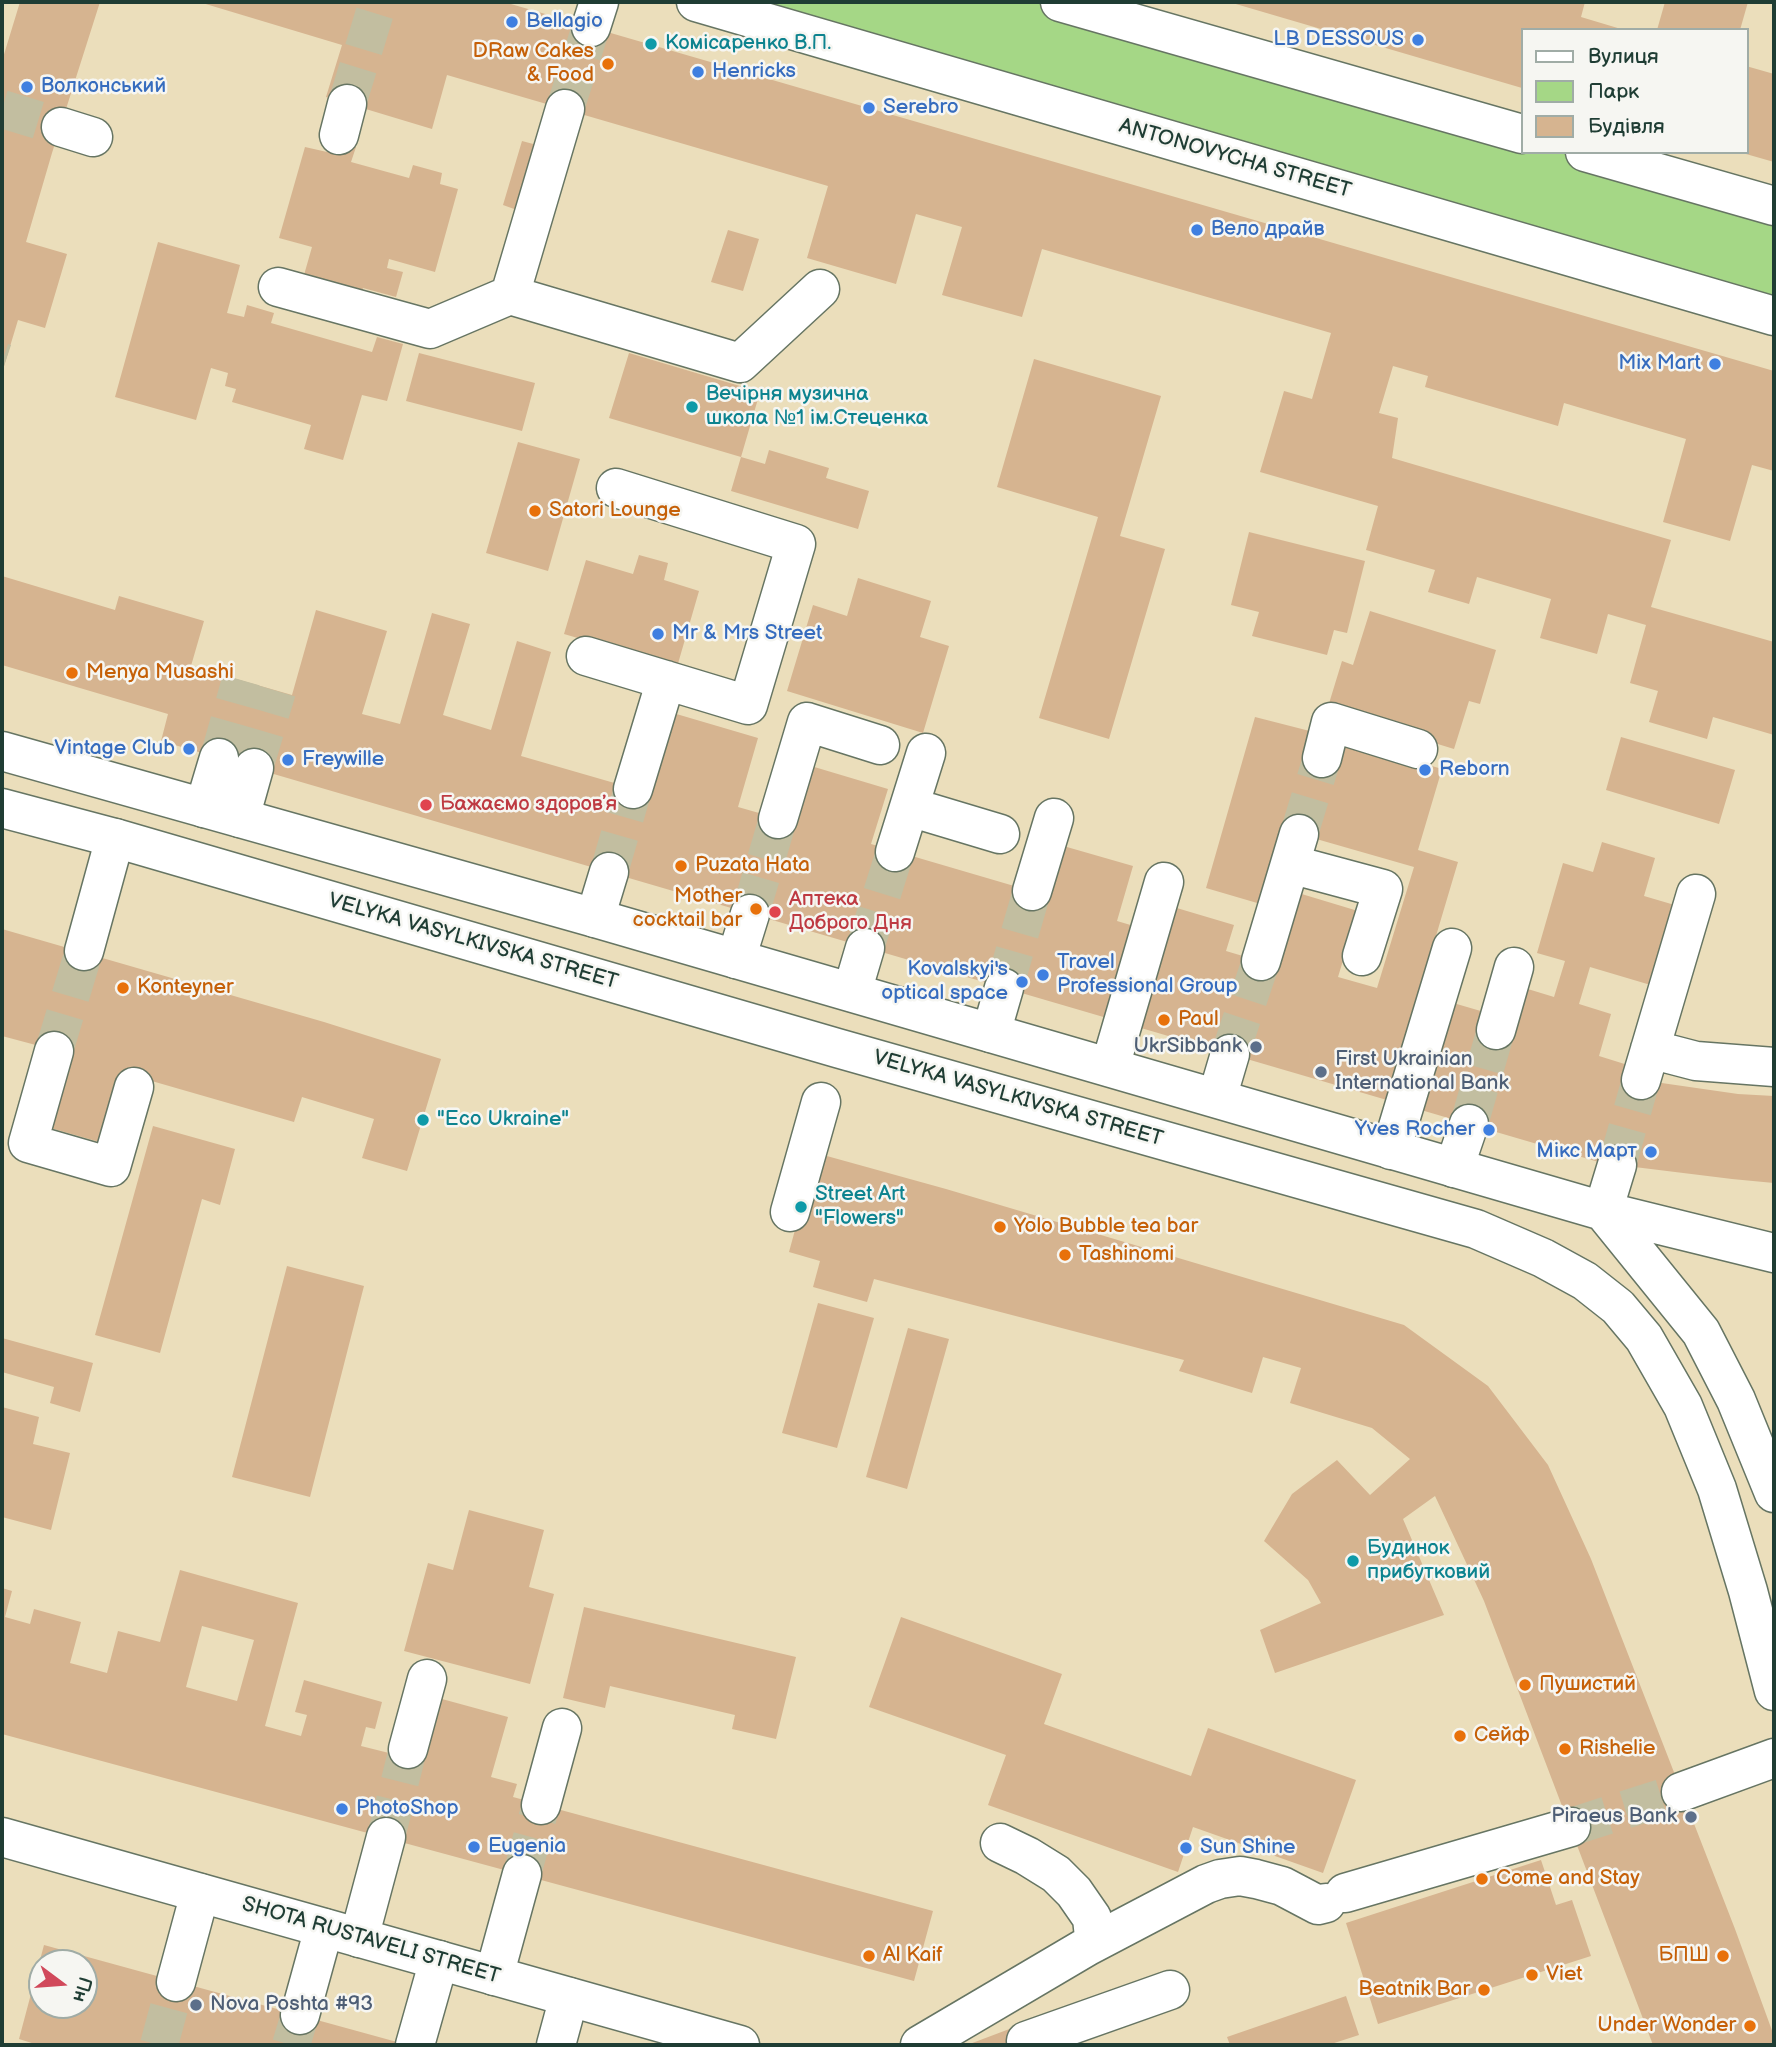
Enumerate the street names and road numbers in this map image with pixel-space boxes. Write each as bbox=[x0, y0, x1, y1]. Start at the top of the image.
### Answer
street label: ANTONOVYCHA STREET bbox=[1116, 114, 1354, 204]
street label: VELYKA VASYLKIVSKA STREET bbox=[325, 889, 621, 995]
street label: VELYKA VASYLKIVSKA STREET bbox=[870, 1046, 1166, 1152]
street label: SHOTA RUSTAVELI STREET bbox=[239, 1892, 503, 1990]

